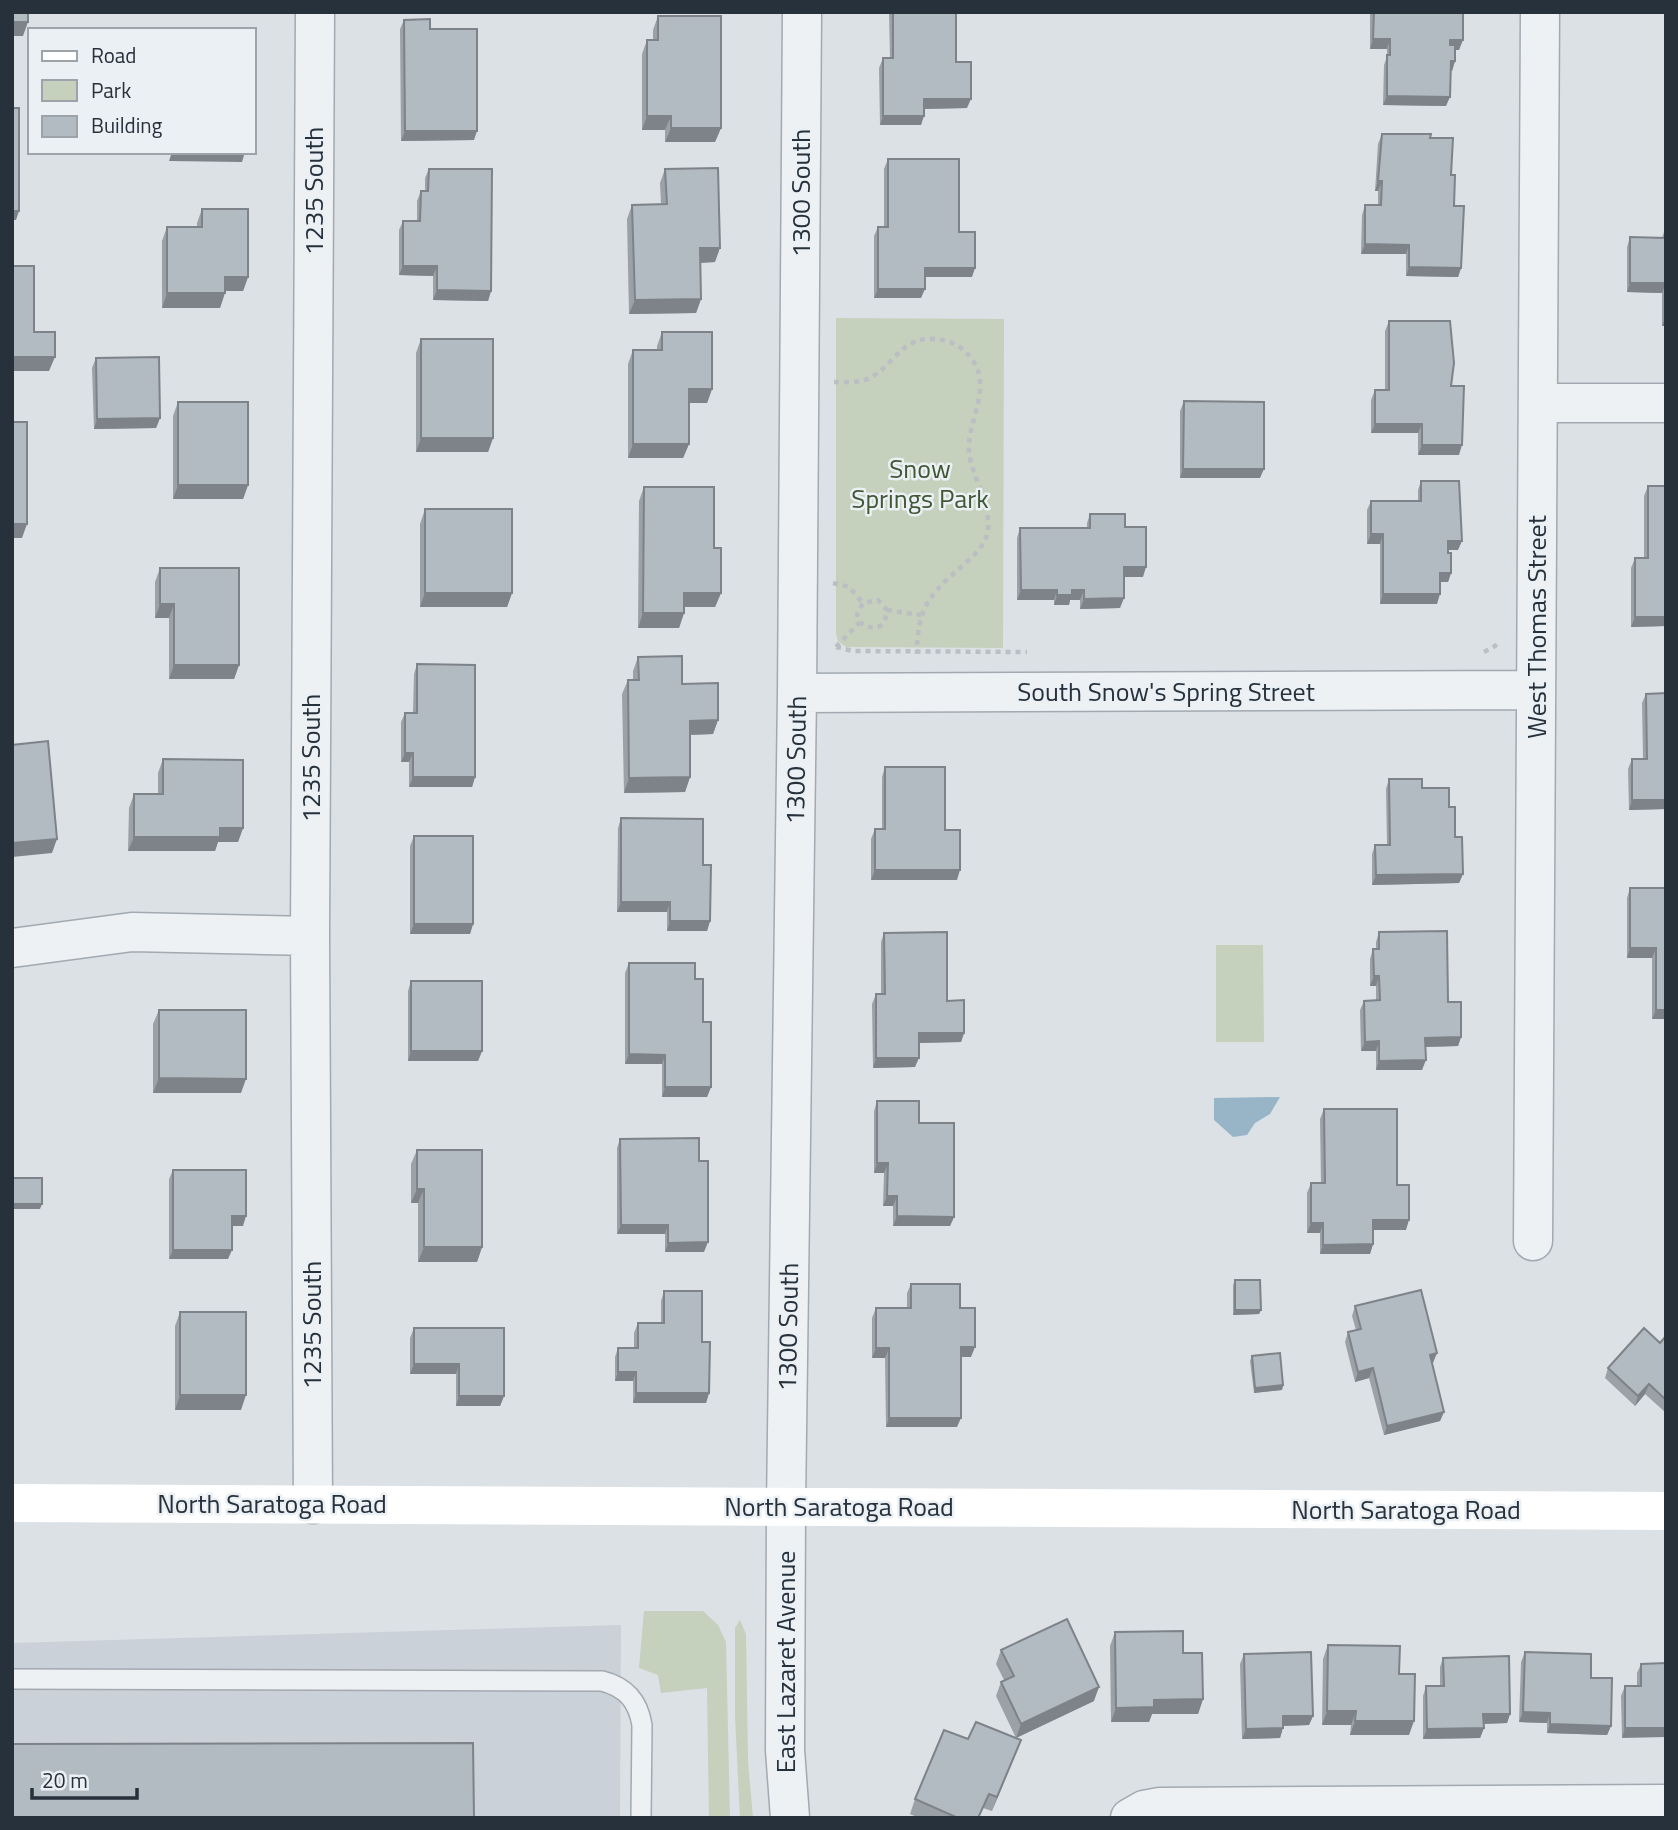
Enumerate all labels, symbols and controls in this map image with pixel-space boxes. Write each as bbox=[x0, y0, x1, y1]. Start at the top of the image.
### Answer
legend bbox=[28, 28, 256, 154]
text: Road bbox=[91, 39, 136, 71]
text: Park bbox=[91, 74, 131, 106]
text: Building bbox=[91, 109, 163, 141]
street label: 1235 South bbox=[294, 127, 333, 255]
street label: 1300 South bbox=[781, 129, 820, 257]
park label: Snow Springs Park bbox=[851, 449, 989, 518]
street label: West Thomas Street bbox=[1517, 515, 1556, 739]
street label: South Snow's Spring Street bbox=[1017, 672, 1315, 711]
street label: 1235 South bbox=[291, 694, 330, 822]
street label: 1300 South bbox=[775, 695, 816, 825]
street label: 1235 South bbox=[292, 1261, 331, 1389]
street label: 1300 South bbox=[767, 1262, 808, 1392]
street label: North Saratoga Road bbox=[157, 1484, 387, 1523]
street label: North Saratoga Road bbox=[724, 1487, 954, 1526]
street label: North Saratoga Road bbox=[1291, 1490, 1521, 1529]
street label: East Lazaret Avenue bbox=[766, 1551, 805, 1773]
scale bar bbox=[32, 1756, 136, 1800]
text: 20 m bbox=[42, 1764, 88, 1796]

